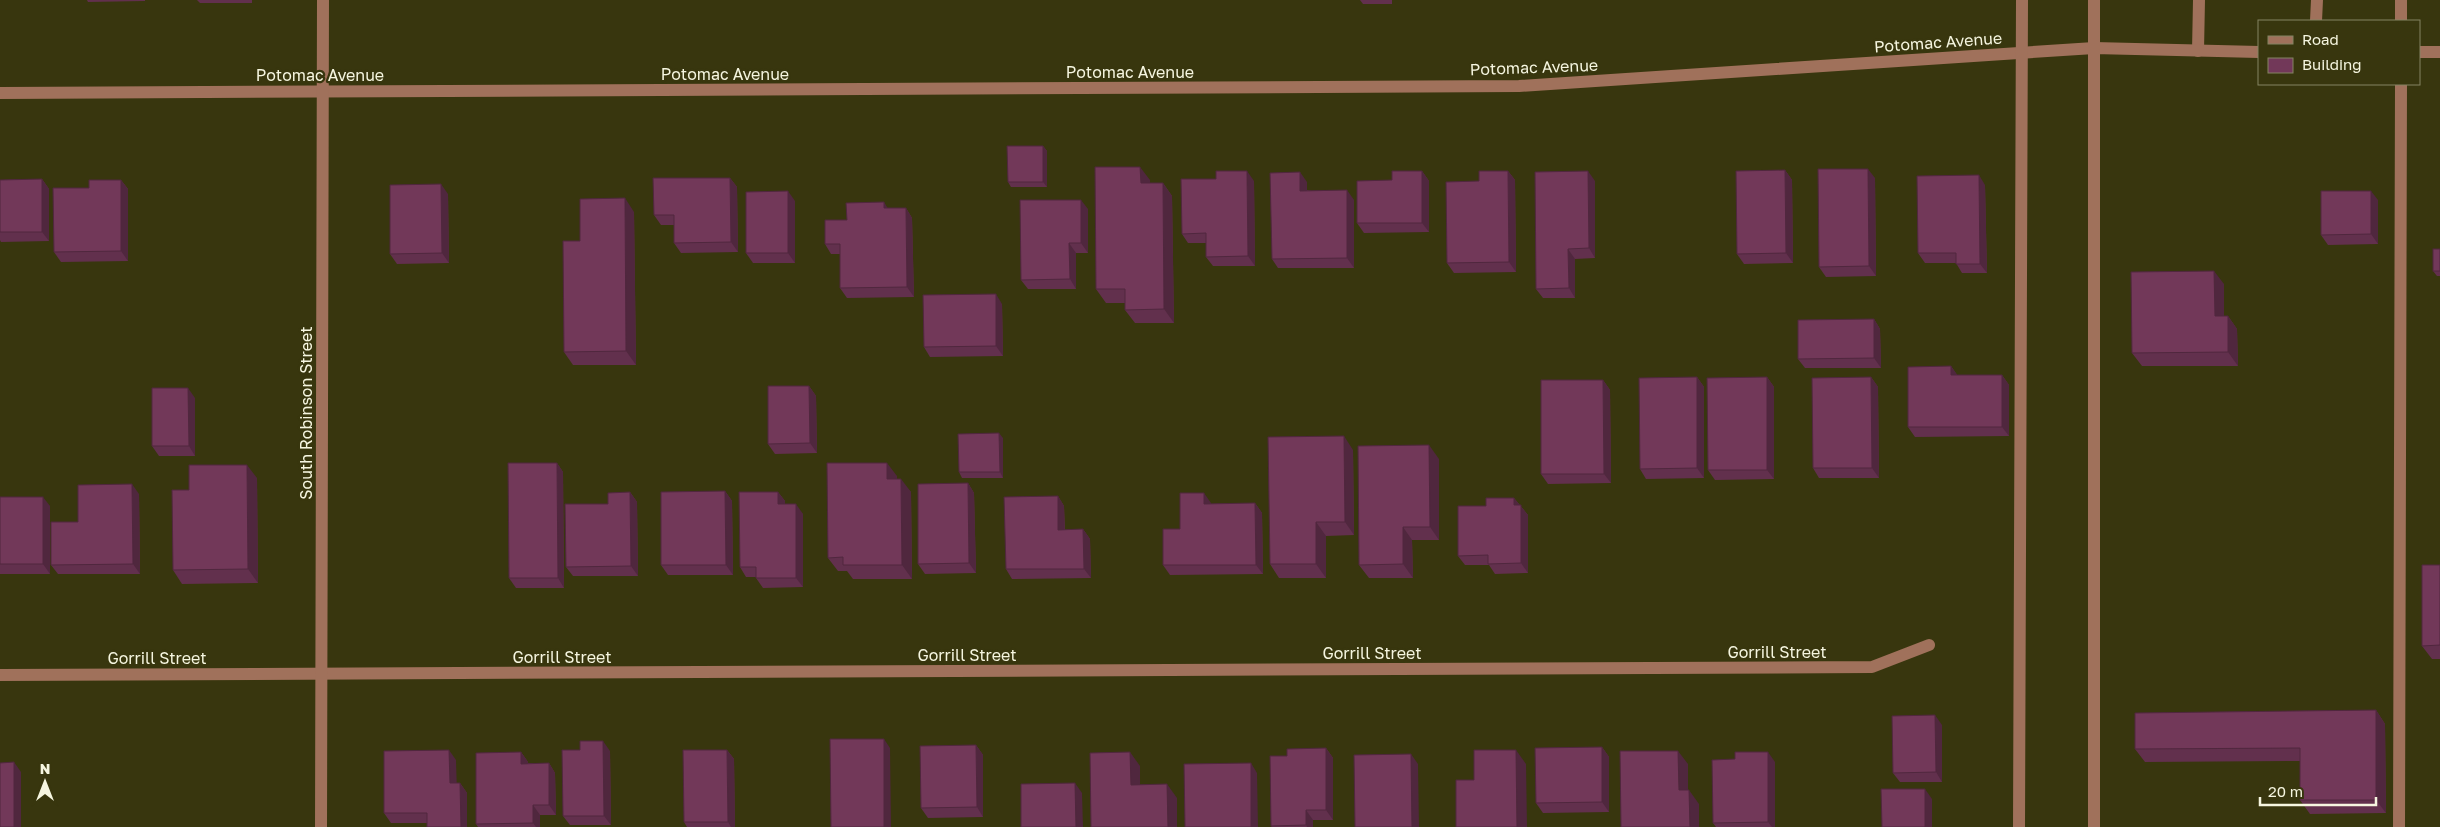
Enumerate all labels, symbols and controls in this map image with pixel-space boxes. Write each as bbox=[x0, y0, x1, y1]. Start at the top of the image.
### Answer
legend bbox=[2258, 20, 2420, 85]
street label: Potomac Avenue bbox=[1873, 28, 2003, 56]
text: Road bbox=[2302, 30, 2339, 48]
street label: Potomac Avenue bbox=[1470, 55, 1598, 79]
text: Building bbox=[2302, 55, 2362, 73]
street label: Potomac Avenue bbox=[1066, 62, 1194, 82]
street label: Potomac Avenue bbox=[661, 64, 789, 84]
street label: Potomac Avenue bbox=[256, 65, 384, 85]
street label: South Robinson Street bbox=[296, 326, 316, 500]
street label: Gorrill Street bbox=[1727, 642, 1827, 662]
street label: Gorrill Street bbox=[1322, 643, 1422, 663]
street label: Gorrill Street bbox=[917, 645, 1017, 665]
street label: Gorrill Street bbox=[512, 647, 612, 667]
street label: Gorrill Street bbox=[107, 648, 207, 668]
north arrow bbox=[20, 757, 70, 807]
text: N bbox=[40, 760, 50, 777]
scale bar bbox=[2260, 774, 2376, 806]
text: 20 m bbox=[2268, 782, 2303, 800]

